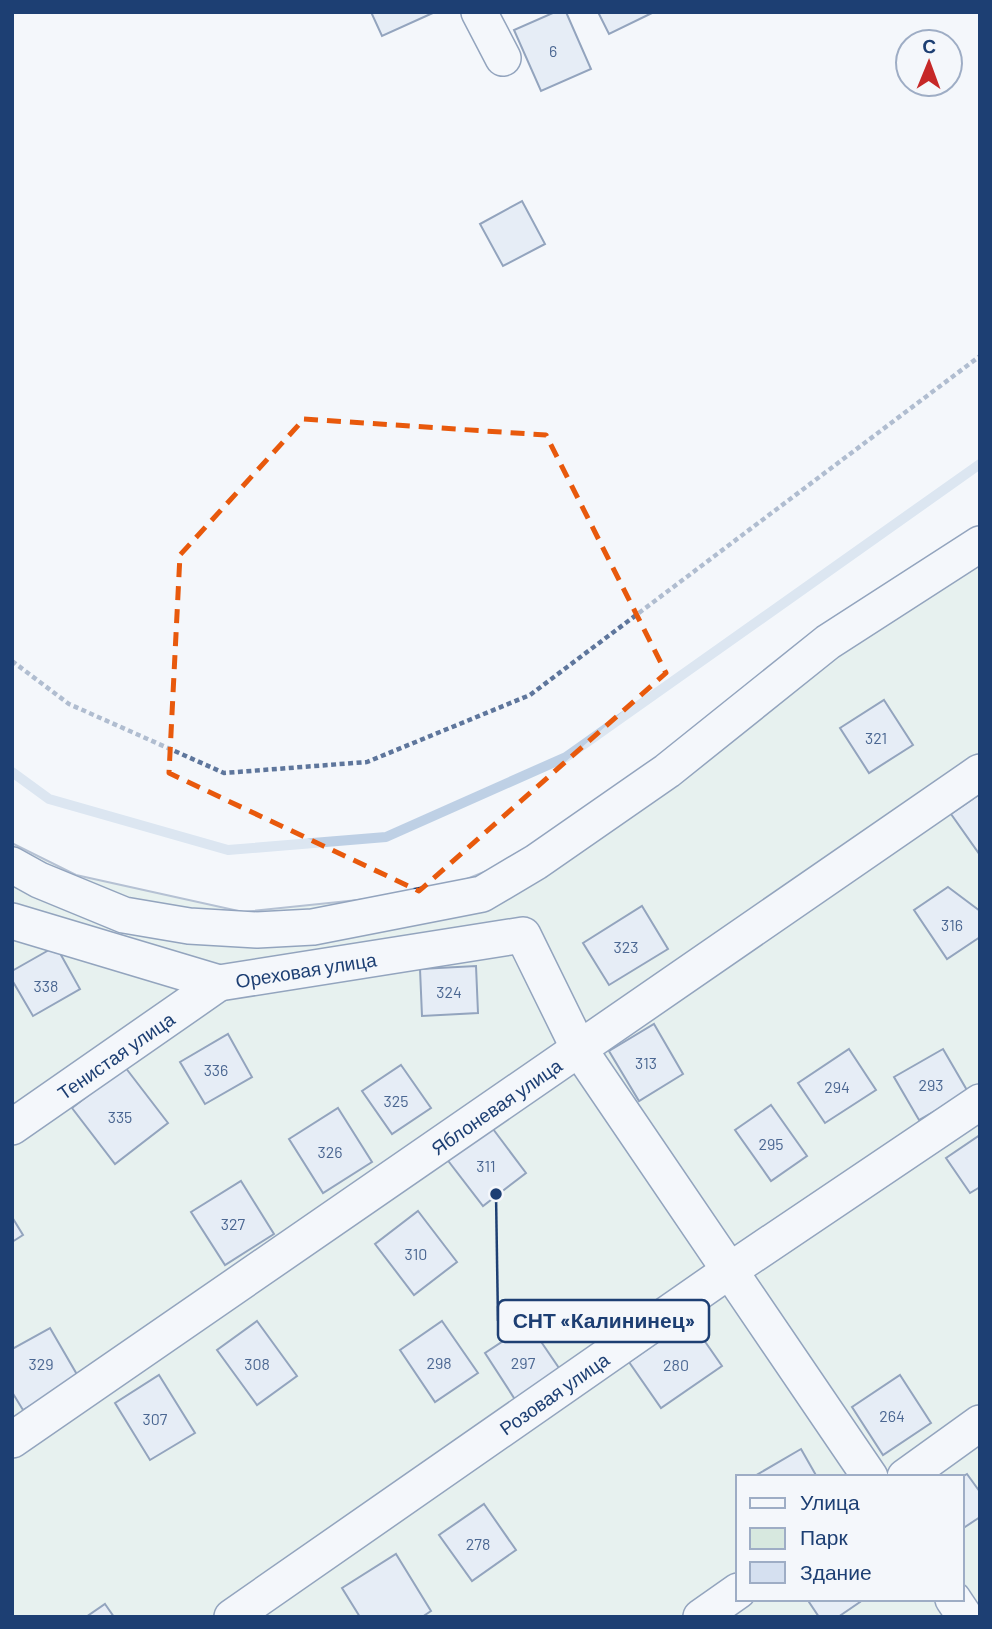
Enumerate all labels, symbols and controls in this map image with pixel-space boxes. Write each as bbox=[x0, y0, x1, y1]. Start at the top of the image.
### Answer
north arrow bbox=[894, 28, 964, 98]
text: С bbox=[922, 34, 937, 57]
house number: 6 bbox=[549, 41, 557, 60]
house number: 321 bbox=[865, 728, 887, 747]
house number: 316 bbox=[941, 915, 963, 934]
house number: 323 bbox=[614, 937, 638, 956]
street label: Ореховая улица bbox=[234, 947, 378, 992]
house number: 338 bbox=[34, 976, 58, 995]
house number: 324 bbox=[436, 982, 462, 1001]
street label: Тенистая улица bbox=[53, 1006, 179, 1104]
street label: Яблоневая улица bbox=[426, 1053, 566, 1159]
house number: 313 bbox=[635, 1053, 657, 1072]
house number: 336 bbox=[204, 1060, 228, 1079]
house number: 293 bbox=[918, 1075, 944, 1094]
house number: 294 bbox=[824, 1077, 850, 1096]
house number: 325 bbox=[383, 1091, 409, 1110]
house number: 335 bbox=[108, 1107, 132, 1126]
house number: 295 bbox=[758, 1134, 784, 1153]
house number: 326 bbox=[317, 1142, 343, 1161]
house number: 311 bbox=[476, 1156, 496, 1175]
house number: 327 bbox=[221, 1214, 246, 1233]
house number: 310 bbox=[405, 1244, 427, 1263]
callout: СНТ «Калининец» bbox=[498, 1300, 709, 1342]
text: СНТ «Калининец» bbox=[513, 1307, 695, 1332]
street label: Розовая улица bbox=[495, 1347, 613, 1439]
house number: 298 bbox=[426, 1353, 452, 1372]
house number: 297 bbox=[511, 1353, 536, 1372]
house number: 329 bbox=[28, 1354, 54, 1373]
house number: 308 bbox=[244, 1354, 270, 1373]
house number: 280 bbox=[663, 1355, 689, 1374]
house number: 264 bbox=[879, 1406, 905, 1425]
house number: 307 bbox=[143, 1409, 168, 1428]
legend bbox=[736, 1475, 964, 1601]
text: Улица bbox=[800, 1489, 860, 1514]
text: Парк bbox=[800, 1524, 848, 1549]
house number: 278 bbox=[466, 1534, 490, 1553]
text: Здание bbox=[800, 1559, 872, 1584]

